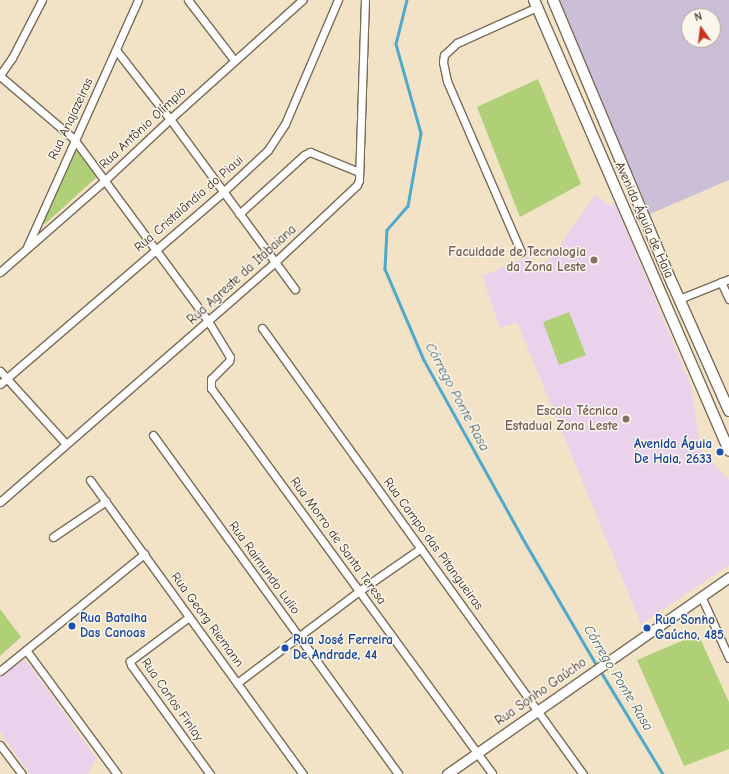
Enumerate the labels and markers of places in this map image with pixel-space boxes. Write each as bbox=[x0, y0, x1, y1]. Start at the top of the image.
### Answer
place label: Faculdade de Tecnologia da Zona Leste bbox=[448, 245, 586, 276]
marker: Faculdade de Tecnologia da Zona Leste bbox=[589, 255, 599, 265]
place label: Escola Técnica Estadual Zona Leste bbox=[505, 404, 618, 435]
marker: Escola Técnica Estadual Zona Leste bbox=[621, 414, 631, 424]
place label: Avenida Águia De Haia, 2633 bbox=[634, 437, 712, 468]
marker: Avenida Águia De Haia, 2633 bbox=[715, 447, 725, 457]
place label: Rua Batalha Das Canoas bbox=[80, 611, 147, 642]
place label: Rua Sonho Gaúcho, 485 bbox=[655, 613, 724, 644]
marker: Rua Batalha Das Canoas bbox=[67, 621, 77, 631]
marker: Rua Sonho Gaúcho, 485 bbox=[642, 623, 652, 633]
place label: Rua José Ferreira De Andrade, 44 bbox=[293, 633, 393, 664]
marker: Rua José Ferreira De Andrade, 44 bbox=[280, 643, 290, 653]

